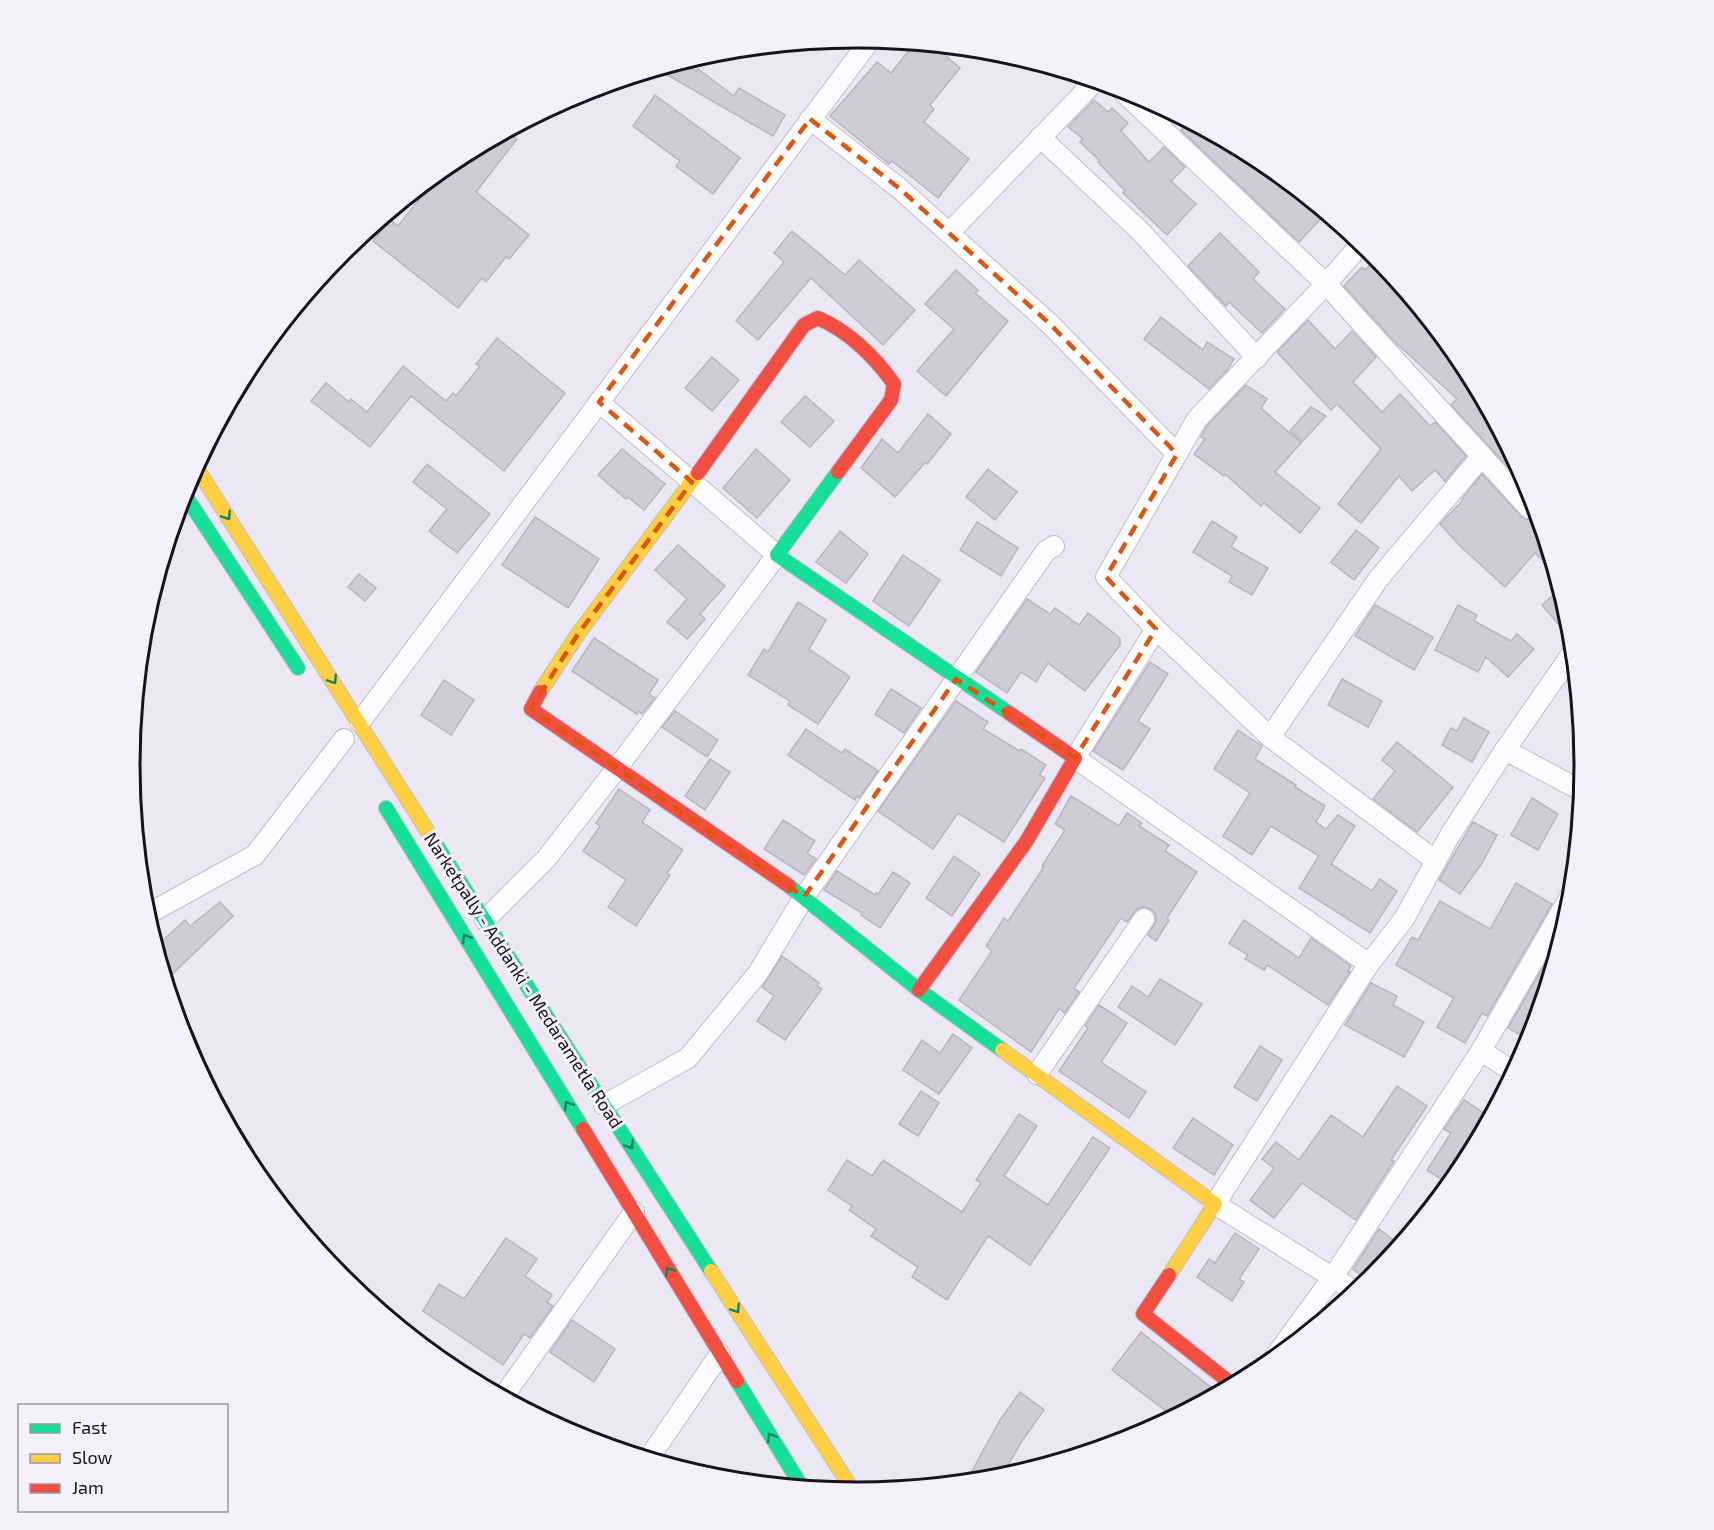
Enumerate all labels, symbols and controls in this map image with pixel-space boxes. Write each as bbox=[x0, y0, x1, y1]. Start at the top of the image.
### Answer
one-way arrow bbox=[220, 510, 232, 520]
one-way arrow bbox=[325, 674, 337, 684]
street label: Narketpally - Addanki - Medarametla Road bbox=[420, 828, 628, 1132]
one-way arrow bbox=[461, 934, 473, 944]
one-way arrow bbox=[563, 1101, 575, 1111]
one-way arrow bbox=[623, 1138, 634, 1149]
one-way arrow bbox=[665, 1267, 677, 1277]
one-way arrow bbox=[728, 1303, 740, 1313]
legend bbox=[18, 1404, 228, 1512]
text: Fast bbox=[72, 1416, 107, 1438]
one-way arrow bbox=[767, 1433, 779, 1443]
text: Slow bbox=[72, 1446, 113, 1468]
text: Jam bbox=[72, 1476, 104, 1498]

